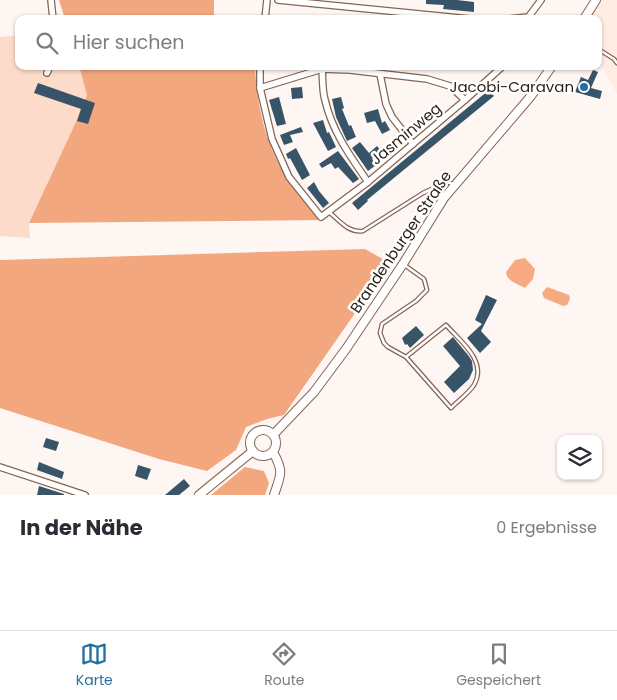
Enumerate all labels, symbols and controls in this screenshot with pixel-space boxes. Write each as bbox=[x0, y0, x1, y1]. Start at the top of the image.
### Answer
search box bbox=[15, 15, 602, 70]
icon: search bbox=[33, 29, 61, 57]
text: Hier suchen bbox=[73, 29, 184, 56]
place label: Jacobi-Caravan bbox=[449, 76, 574, 97]
marker: Jacobi-Caravan bbox=[578, 81, 590, 93]
street label: Jasminweg bbox=[366, 98, 446, 169]
street label: Brandenburger Straße bbox=[345, 166, 456, 317]
map controls bbox=[557, 435, 602, 480]
button: layers bbox=[557, 435, 602, 480]
text: In der Nähe bbox=[20, 513, 143, 542]
text: 0 Ergebnisse bbox=[496, 516, 597, 539]
tab: Karte bbox=[76, 640, 113, 691]
tab: Route bbox=[264, 640, 305, 691]
tab: Gespeichert bbox=[456, 640, 541, 691]

